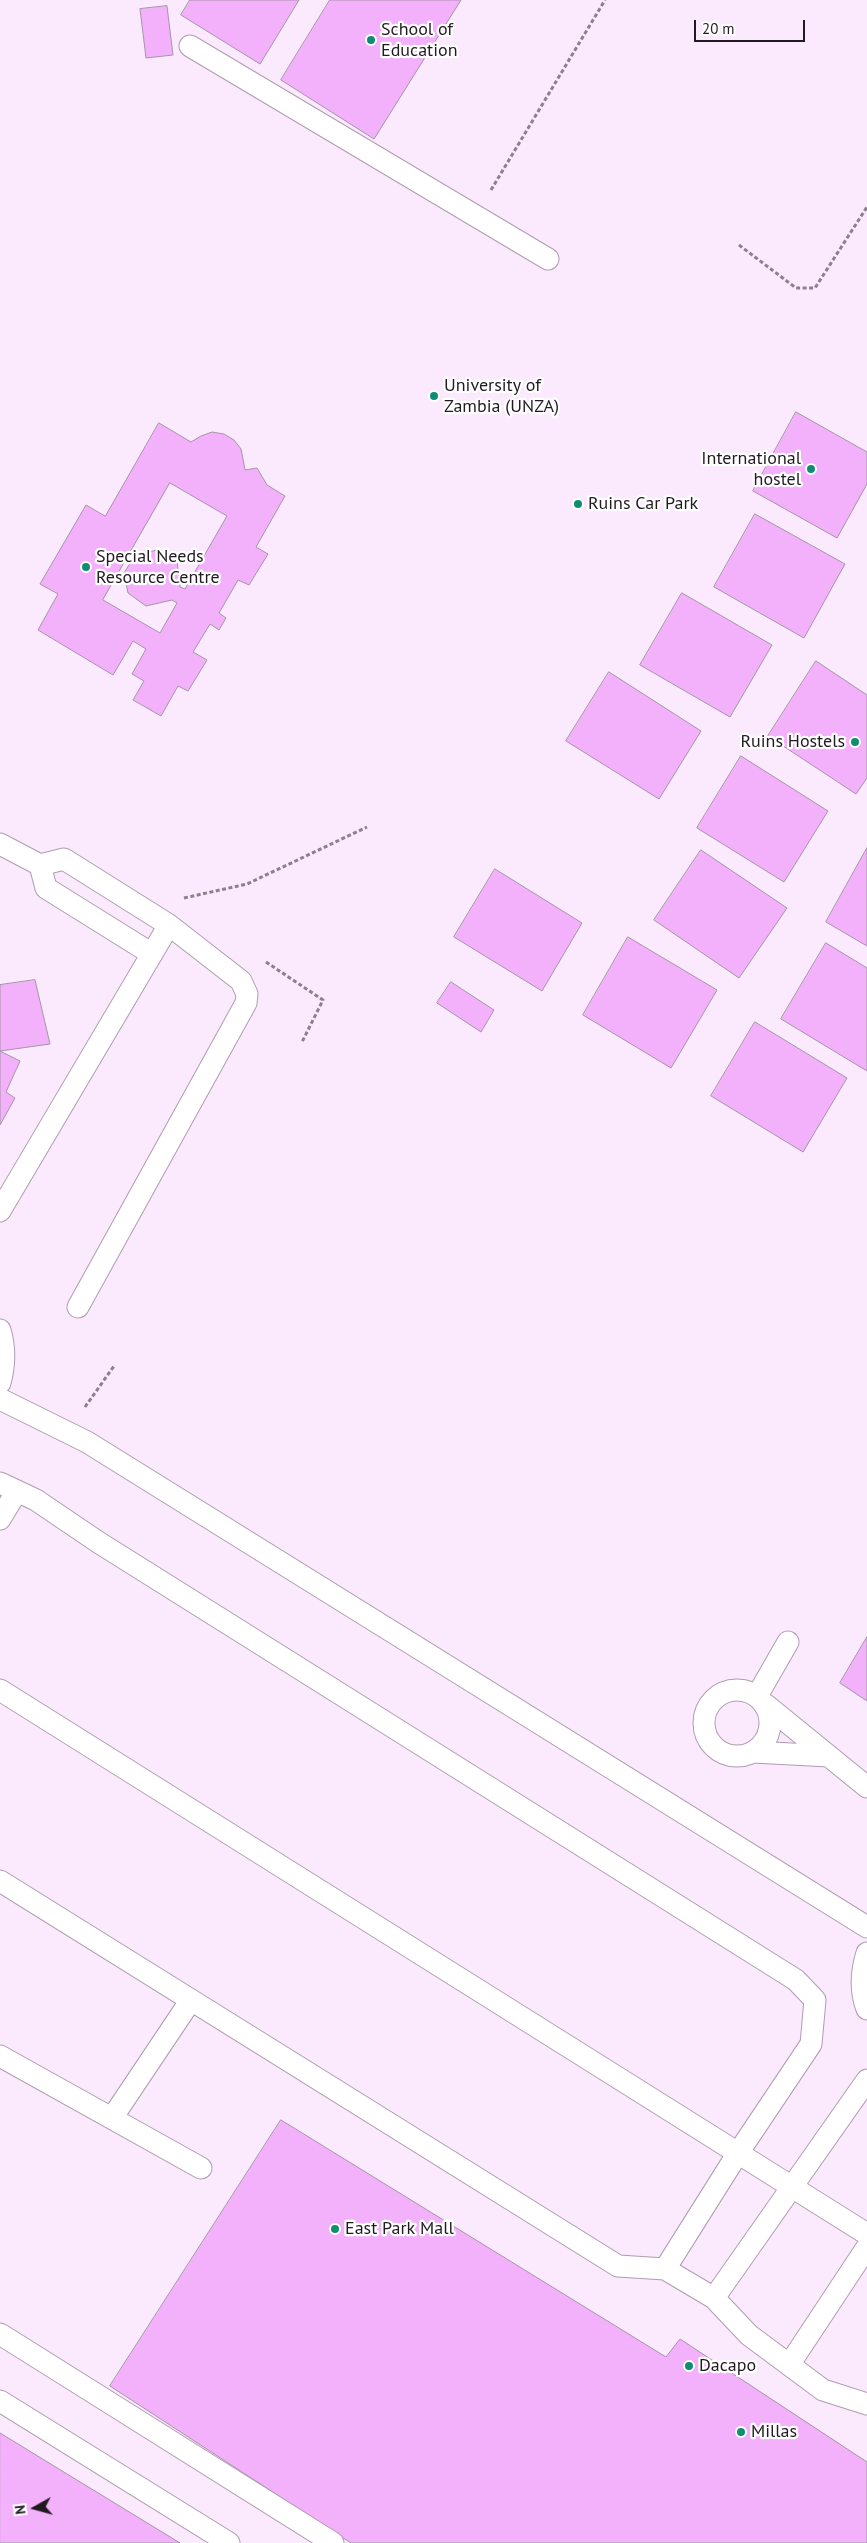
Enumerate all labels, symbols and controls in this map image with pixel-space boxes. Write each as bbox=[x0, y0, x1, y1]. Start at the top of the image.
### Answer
scale bar bbox=[697, 10, 808, 42]
place label: School of Education bbox=[381, 19, 457, 62]
text: 20 m bbox=[702, 19, 735, 38]
marker: School of Education bbox=[365, 34, 377, 46]
place label: University of Zambia (UNZA) bbox=[444, 375, 559, 418]
marker: University of Zambia (UNZA) bbox=[428, 390, 440, 402]
place label: International hostel bbox=[701, 448, 801, 490]
marker: International hostel bbox=[805, 463, 817, 475]
place label: Ruins Car Park bbox=[588, 493, 698, 515]
marker: Ruins Car Park bbox=[572, 498, 584, 510]
place label: Special Needs Resource Centre bbox=[96, 546, 220, 588]
marker: Special Needs Resource Centre bbox=[80, 561, 92, 573]
place label: Ruins Hostels bbox=[741, 731, 845, 753]
marker: Ruins Hostels bbox=[849, 736, 861, 748]
place label: East Park Mall bbox=[345, 2218, 454, 2240]
marker: East Park Mall bbox=[329, 2223, 341, 2235]
place label: Dacapo bbox=[699, 2355, 756, 2377]
marker: Dacapo bbox=[683, 2360, 695, 2372]
place label: Millas bbox=[751, 2421, 797, 2443]
marker: Millas bbox=[735, 2426, 747, 2438]
north arrow bbox=[10, 2483, 60, 2533]
text: N bbox=[11, 2504, 30, 2516]

